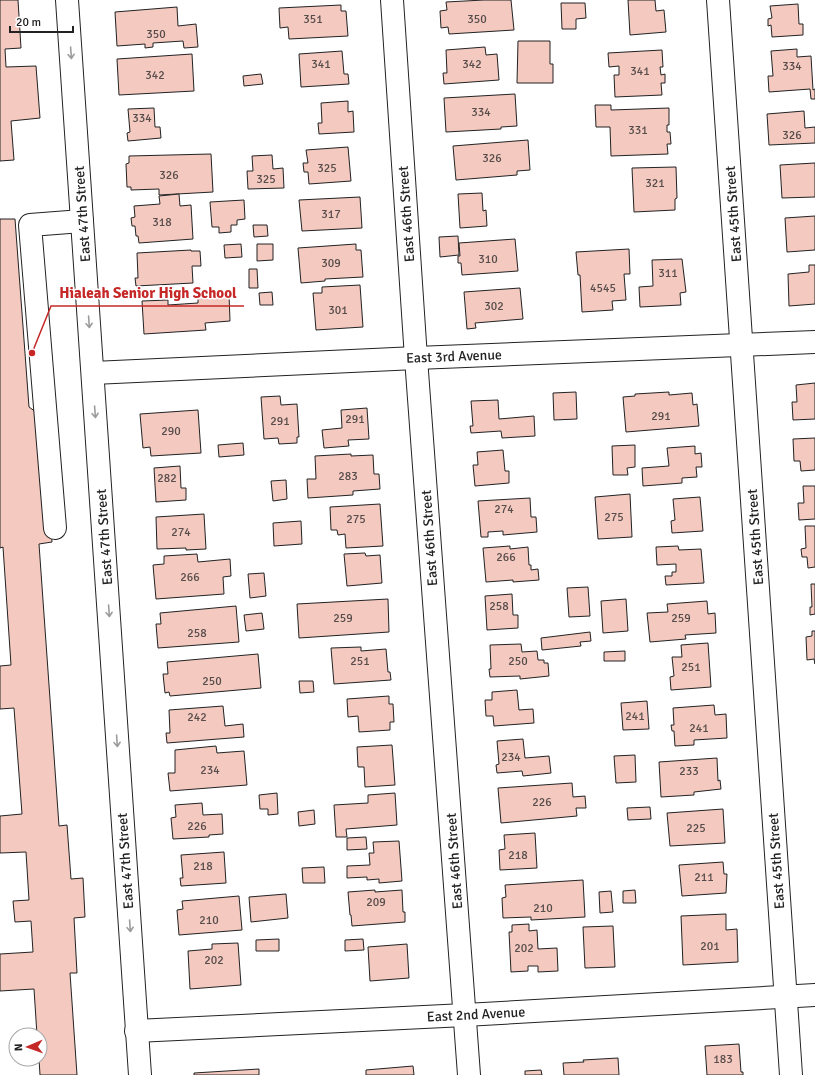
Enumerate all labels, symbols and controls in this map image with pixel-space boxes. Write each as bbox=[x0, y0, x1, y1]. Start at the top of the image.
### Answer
scale bar bbox=[10, 8, 73, 34]
house number: 351 bbox=[303, 12, 323, 27]
house number: 350 bbox=[467, 12, 487, 27]
text: 20 m bbox=[16, 15, 41, 30]
house number: 350 bbox=[146, 27, 166, 42]
one-way arrow bbox=[67, 46, 74, 59]
house number: 341 bbox=[311, 57, 331, 72]
house number: 342 bbox=[462, 57, 482, 72]
house number: 334 bbox=[782, 59, 802, 74]
house number: 341 bbox=[630, 64, 650, 79]
house number: 342 bbox=[145, 68, 165, 83]
house number: 334 bbox=[471, 105, 491, 120]
house number: 334 bbox=[132, 111, 152, 126]
house number: 331 bbox=[628, 123, 648, 138]
house number: 326 bbox=[782, 128, 802, 143]
house number: 326 bbox=[482, 151, 502, 166]
house number: 325 bbox=[317, 161, 337, 176]
street label: East 47th Street bbox=[71, 165, 94, 263]
street label: East 46th Street bbox=[395, 165, 418, 263]
street label: East 45th Street bbox=[722, 165, 745, 263]
house number: 326 bbox=[159, 168, 179, 183]
house number: 325 bbox=[256, 172, 276, 187]
house number: 321 bbox=[645, 176, 665, 191]
house number: 317 bbox=[321, 207, 341, 222]
house number: 318 bbox=[152, 215, 172, 230]
house number: 310 bbox=[478, 252, 498, 267]
house number: 309 bbox=[321, 256, 341, 271]
house number: 311 bbox=[658, 266, 678, 281]
callout: Hialeah Senior High School bbox=[51, 279, 244, 306]
house number: 4545 bbox=[590, 281, 616, 296]
text: Hialeah Senior High School bbox=[59, 284, 237, 302]
house number: 302 bbox=[484, 299, 504, 314]
house number: 301 bbox=[328, 303, 348, 318]
one-way arrow bbox=[86, 315, 93, 328]
street label: East 3rd Avenue bbox=[406, 346, 502, 367]
one-way arrow bbox=[92, 405, 99, 418]
house number: 291 bbox=[651, 409, 671, 424]
house number: 291 bbox=[345, 412, 365, 427]
house number: 291 bbox=[270, 414, 290, 429]
house number: 290 bbox=[161, 424, 181, 439]
house number: 283 bbox=[338, 469, 358, 484]
house number: 282 bbox=[157, 471, 177, 486]
street label: East 47th Street bbox=[93, 488, 116, 586]
street label: East 45th Street bbox=[744, 488, 767, 586]
street label: East 46th Street bbox=[418, 489, 441, 587]
house number: 274 bbox=[494, 502, 514, 517]
house number: 275 bbox=[604, 510, 624, 525]
house number: 275 bbox=[346, 512, 366, 527]
house number: 274 bbox=[171, 525, 191, 540]
house number: 266 bbox=[496, 550, 516, 565]
house number: 266 bbox=[180, 570, 200, 585]
house number: 258 bbox=[489, 599, 509, 614]
one-way arrow bbox=[105, 604, 112, 617]
house number: 259 bbox=[333, 611, 353, 626]
house number: 259 bbox=[671, 611, 691, 626]
house number: 258 bbox=[187, 626, 207, 641]
house number: 251 bbox=[350, 654, 370, 669]
house number: 250 bbox=[508, 654, 528, 669]
house number: 251 bbox=[681, 660, 701, 675]
house number: 250 bbox=[202, 674, 222, 689]
house number: 241 bbox=[625, 709, 645, 724]
house number: 242 bbox=[187, 710, 207, 725]
house number: 241 bbox=[689, 721, 709, 736]
one-way arrow bbox=[114, 734, 121, 747]
house number: 234 bbox=[501, 750, 521, 765]
house number: 234 bbox=[200, 763, 220, 778]
house number: 233 bbox=[679, 764, 699, 779]
house number: 226 bbox=[532, 795, 552, 810]
street label: East 47th Street bbox=[114, 812, 137, 910]
street label: East 46th Street bbox=[443, 812, 466, 910]
street label: East 45th Street bbox=[765, 812, 788, 910]
house number: 226 bbox=[187, 819, 207, 834]
house number: 225 bbox=[686, 821, 706, 836]
house number: 218 bbox=[508, 848, 528, 863]
house number: 218 bbox=[193, 859, 213, 874]
house number: 211 bbox=[694, 870, 714, 885]
house number: 209 bbox=[366, 895, 386, 910]
house number: 210 bbox=[533, 901, 553, 916]
house number: 210 bbox=[199, 913, 219, 928]
one-way arrow bbox=[126, 919, 133, 932]
house number: 201 bbox=[700, 939, 720, 954]
house number: 202 bbox=[514, 941, 534, 956]
house number: 202 bbox=[204, 953, 224, 968]
street label: East 2nd Avenue bbox=[426, 1003, 526, 1026]
north arrow bbox=[8, 1027, 48, 1067]
text: N bbox=[12, 1043, 25, 1051]
house number: 183 bbox=[713, 1052, 733, 1067]

